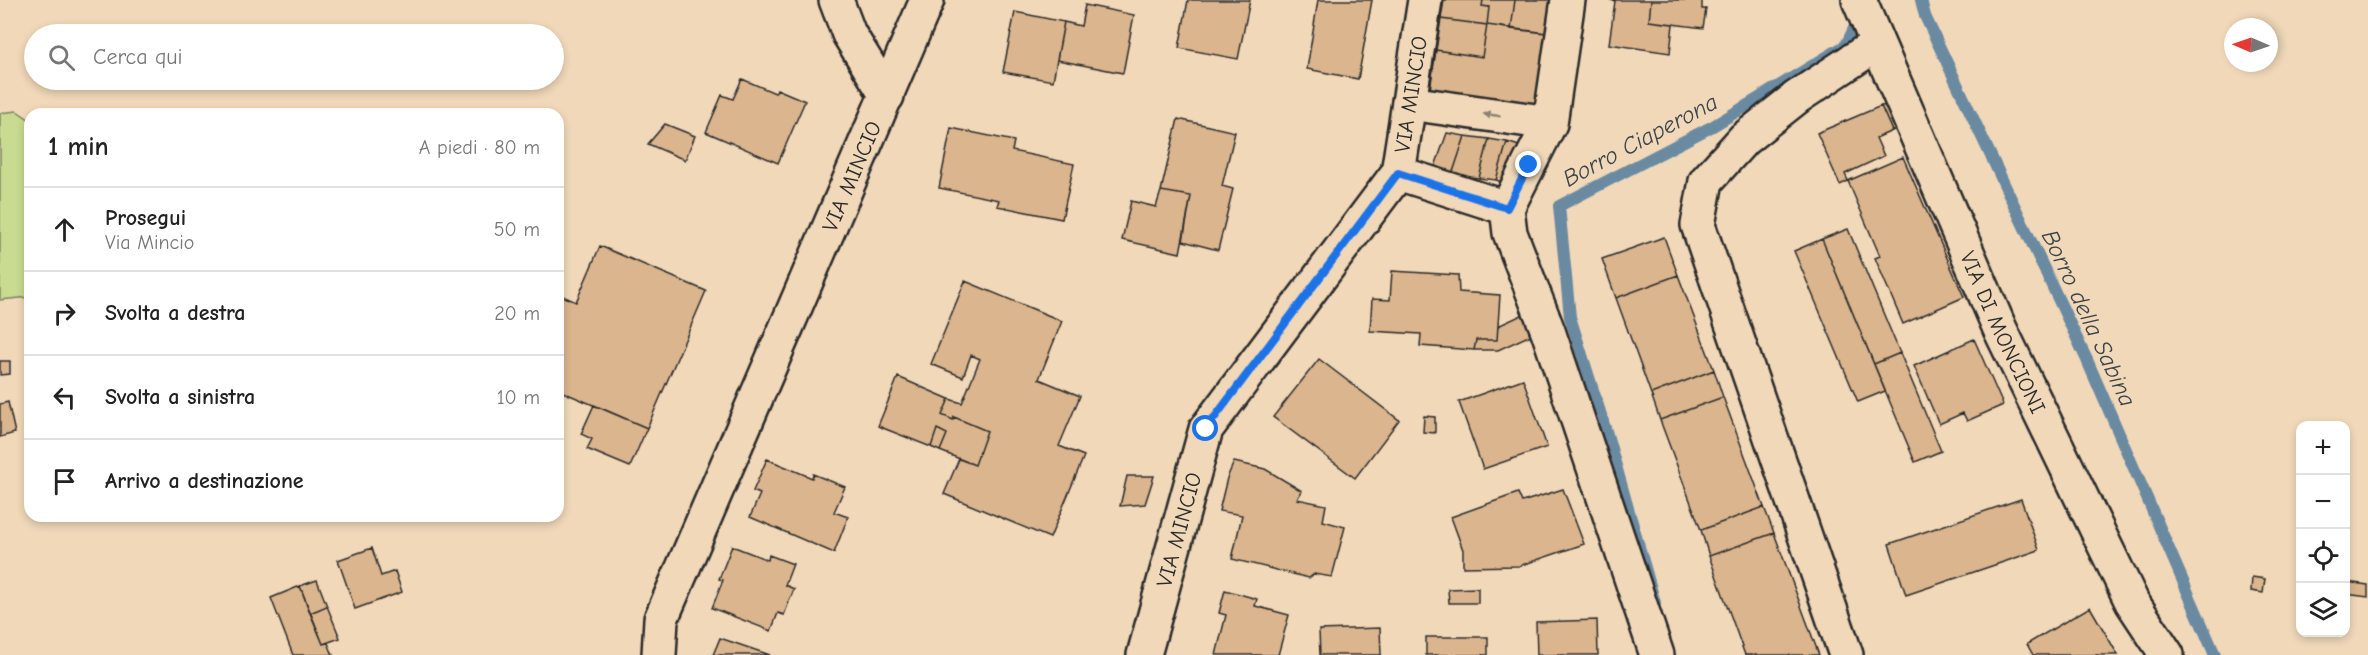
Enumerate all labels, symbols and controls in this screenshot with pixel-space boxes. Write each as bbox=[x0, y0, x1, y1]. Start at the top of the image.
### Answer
north arrow bbox=[2224, 18, 2278, 72]
search box bbox=[24, 24, 564, 90]
street label: VIA MINCIO bbox=[1389, 34, 1433, 155]
icon: search bbox=[45, 41, 78, 74]
text: Cerca qui bbox=[93, 44, 183, 70]
water label: Borro Ciaperona bbox=[1558, 87, 1722, 193]
one-way arrow bbox=[1482, 110, 1501, 119]
street label: VIA MINCIO bbox=[817, 117, 887, 236]
text: 1 min bbox=[48, 132, 109, 162]
text: A piedi · 80 m bbox=[419, 136, 540, 159]
route end bbox=[1515, 151, 1541, 177]
text: Prosegui bbox=[105, 205, 186, 231]
icon: ahead bbox=[48, 213, 81, 246]
text: 50 m bbox=[494, 218, 540, 241]
water label: Borro della Sabina bbox=[2036, 225, 2142, 411]
text: Via Mincio bbox=[105, 231, 194, 254]
street label: VIA DI MONCIONI bbox=[1954, 247, 2051, 418]
icon: right bbox=[48, 297, 81, 330]
text: Svolta a destra bbox=[105, 300, 246, 326]
text: 20 m bbox=[494, 302, 540, 325]
icon: left bbox=[48, 381, 81, 414]
text: Svolta a sinistra bbox=[105, 384, 255, 410]
text: 10 m bbox=[497, 386, 540, 409]
route start bbox=[1192, 415, 1218, 441]
map controls bbox=[2296, 421, 2350, 637]
button: + bbox=[2296, 421, 2350, 475]
icon: arrive bbox=[48, 465, 81, 498]
text: Arrivo a destinazione bbox=[105, 468, 304, 494]
street label: VIA MINCIO bbox=[1151, 470, 1207, 590]
button: − bbox=[2296, 475, 2350, 529]
button: locate bbox=[2296, 529, 2350, 583]
button: layers bbox=[2296, 583, 2350, 637]

